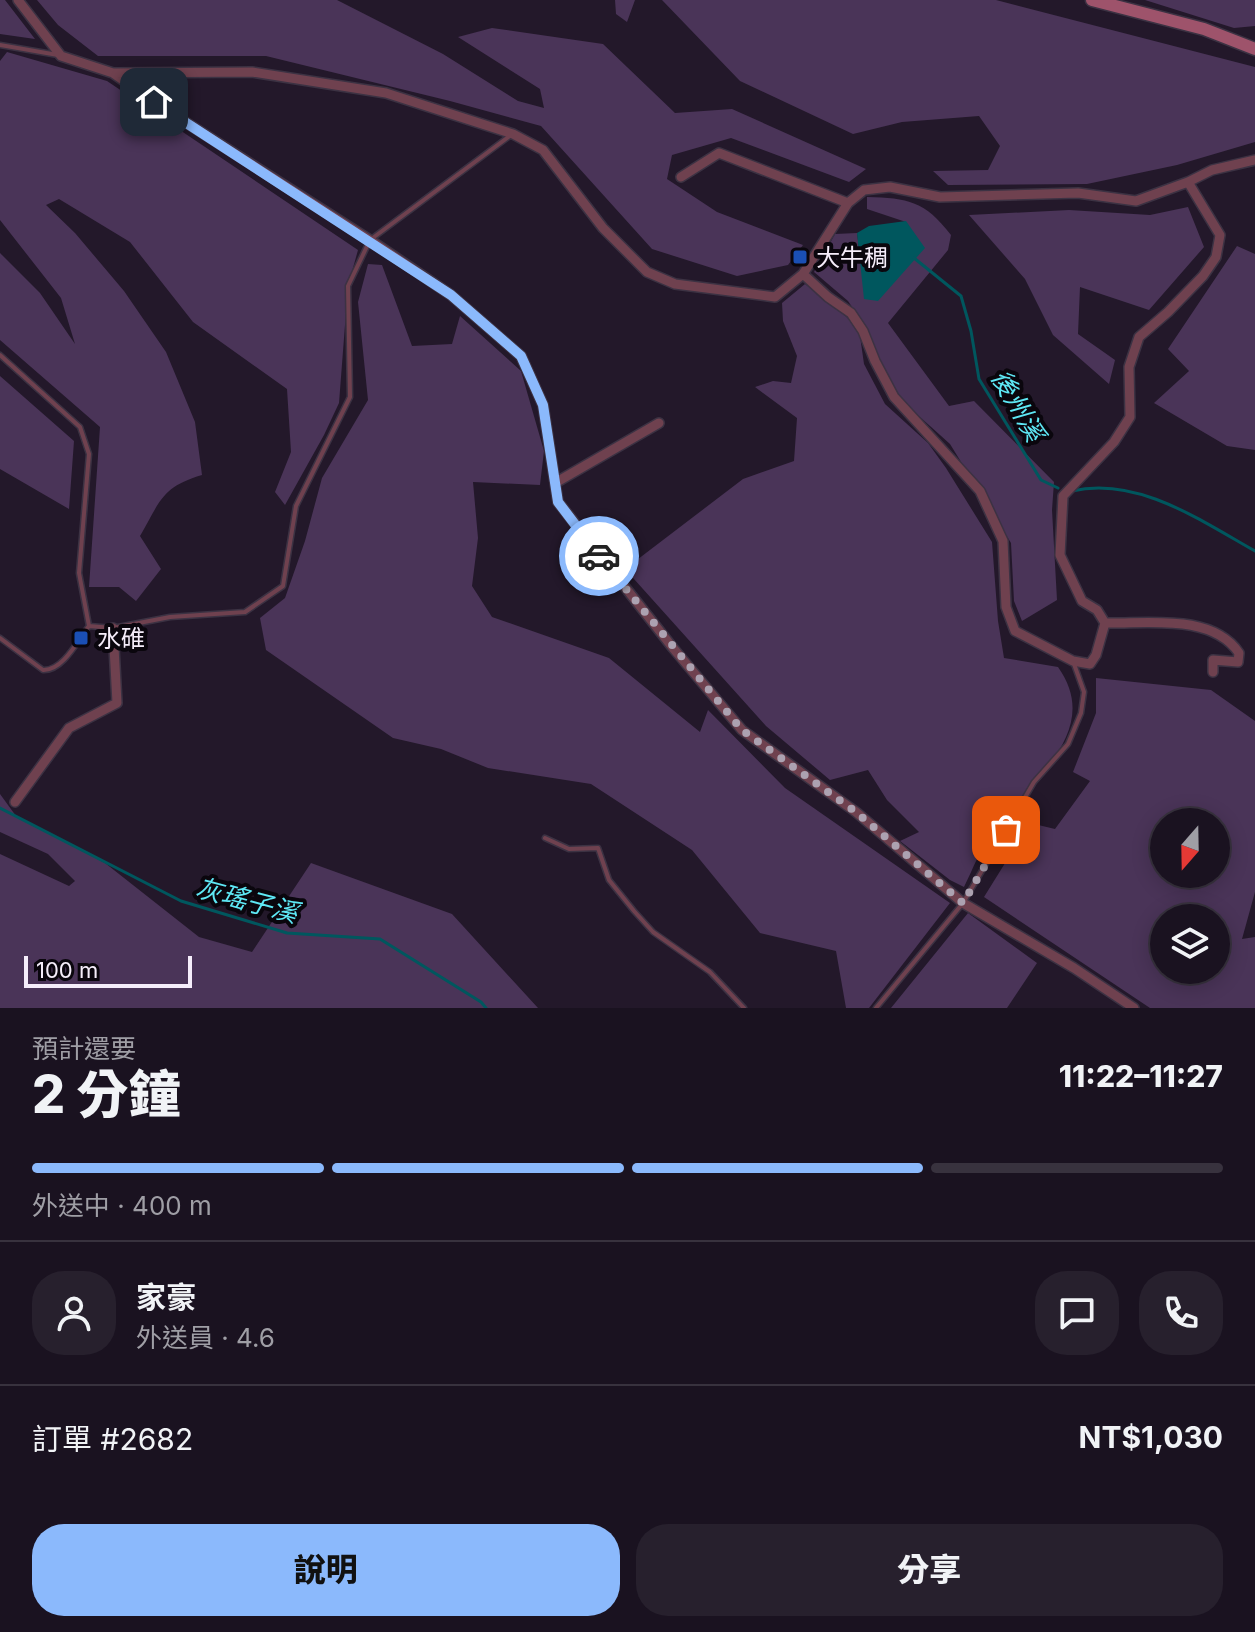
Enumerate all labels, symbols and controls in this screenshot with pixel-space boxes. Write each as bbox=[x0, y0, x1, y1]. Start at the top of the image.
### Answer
pin bbox=[120, 68, 188, 136]
icon: home bbox=[132, 80, 176, 124]
place label: 大牛稠 bbox=[816, 243, 888, 272]
marker: 大牛稠 bbox=[791, 248, 809, 266]
water label: 後州溪 bbox=[985, 363, 1053, 450]
courier bbox=[559, 516, 639, 596]
icon: car bbox=[577, 534, 621, 578]
place label: 水碓 bbox=[97, 624, 145, 653]
marker: 水碓 bbox=[72, 629, 90, 647]
pin bbox=[972, 796, 1040, 864]
icon: bag bbox=[984, 808, 1028, 852]
north arrow bbox=[1150, 808, 1230, 888]
map controls bbox=[1150, 808, 1230, 984]
water label: 灰瑤子溪 bbox=[193, 872, 305, 929]
button: layers bbox=[1150, 904, 1230, 984]
scale bar bbox=[24, 952, 192, 988]
text: 100 m bbox=[36, 957, 98, 983]
text: 預計還要 bbox=[32, 1033, 136, 1064]
text: 11:22–11:27 bbox=[1059, 1058, 1223, 1094]
text: 2 分鐘 bbox=[32, 1063, 181, 1126]
text: 外送中 · 400 m bbox=[32, 1190, 212, 1221]
button: person bbox=[32, 1271, 116, 1355]
button: chat bbox=[1035, 1271, 1119, 1355]
button: phone bbox=[1139, 1271, 1223, 1355]
text: 家豪 bbox=[136, 1279, 196, 1315]
text: 外送員 · 4.6 bbox=[136, 1322, 275, 1353]
text: NT$1,030 bbox=[1079, 1419, 1223, 1455]
text: 訂單 #2682 bbox=[32, 1421, 193, 1457]
button: 說明 bbox=[32, 1524, 620, 1616]
button: 分享 bbox=[636, 1524, 1223, 1616]

